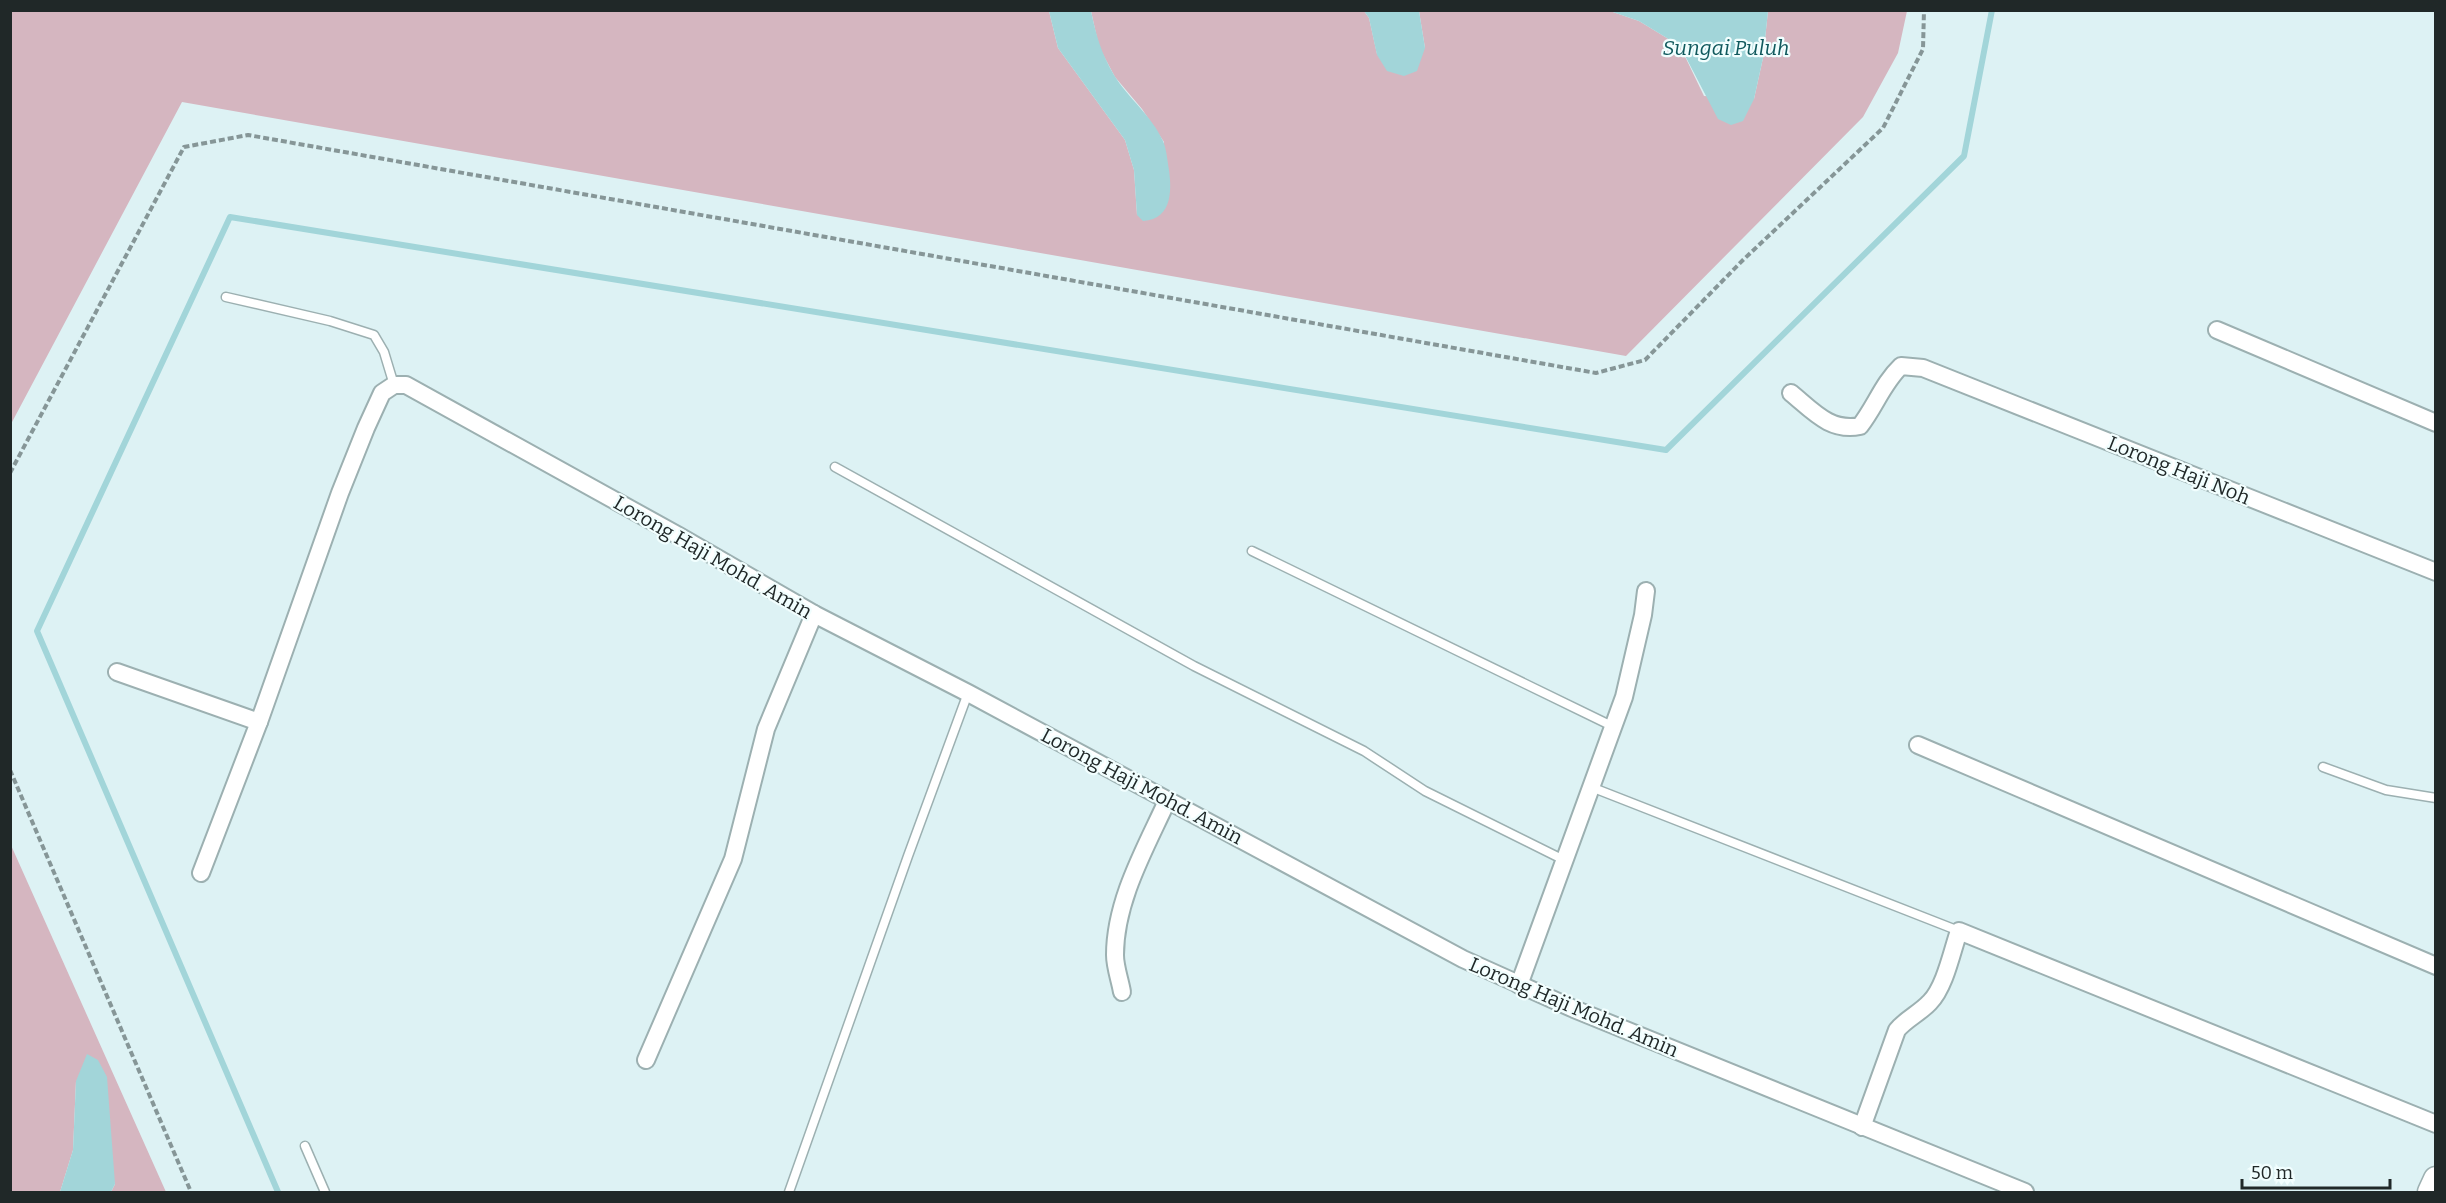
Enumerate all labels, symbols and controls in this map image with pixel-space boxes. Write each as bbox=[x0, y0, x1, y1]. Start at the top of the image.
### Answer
water label: Sungai Puluh bbox=[1662, 35, 1790, 61]
street label: Lorong Haji Noh bbox=[2104, 431, 2254, 511]
street label: Lorong Haji Mohd. Amin bbox=[609, 490, 817, 625]
street label: Lorong Haji Mohd. Amin bbox=[1037, 723, 1247, 850]
street label: Lorong Haji Mohd. Amin bbox=[1465, 952, 1683, 1063]
scale bar bbox=[2242, 1152, 2390, 1190]
text: 50 m bbox=[2251, 1162, 2293, 1184]

